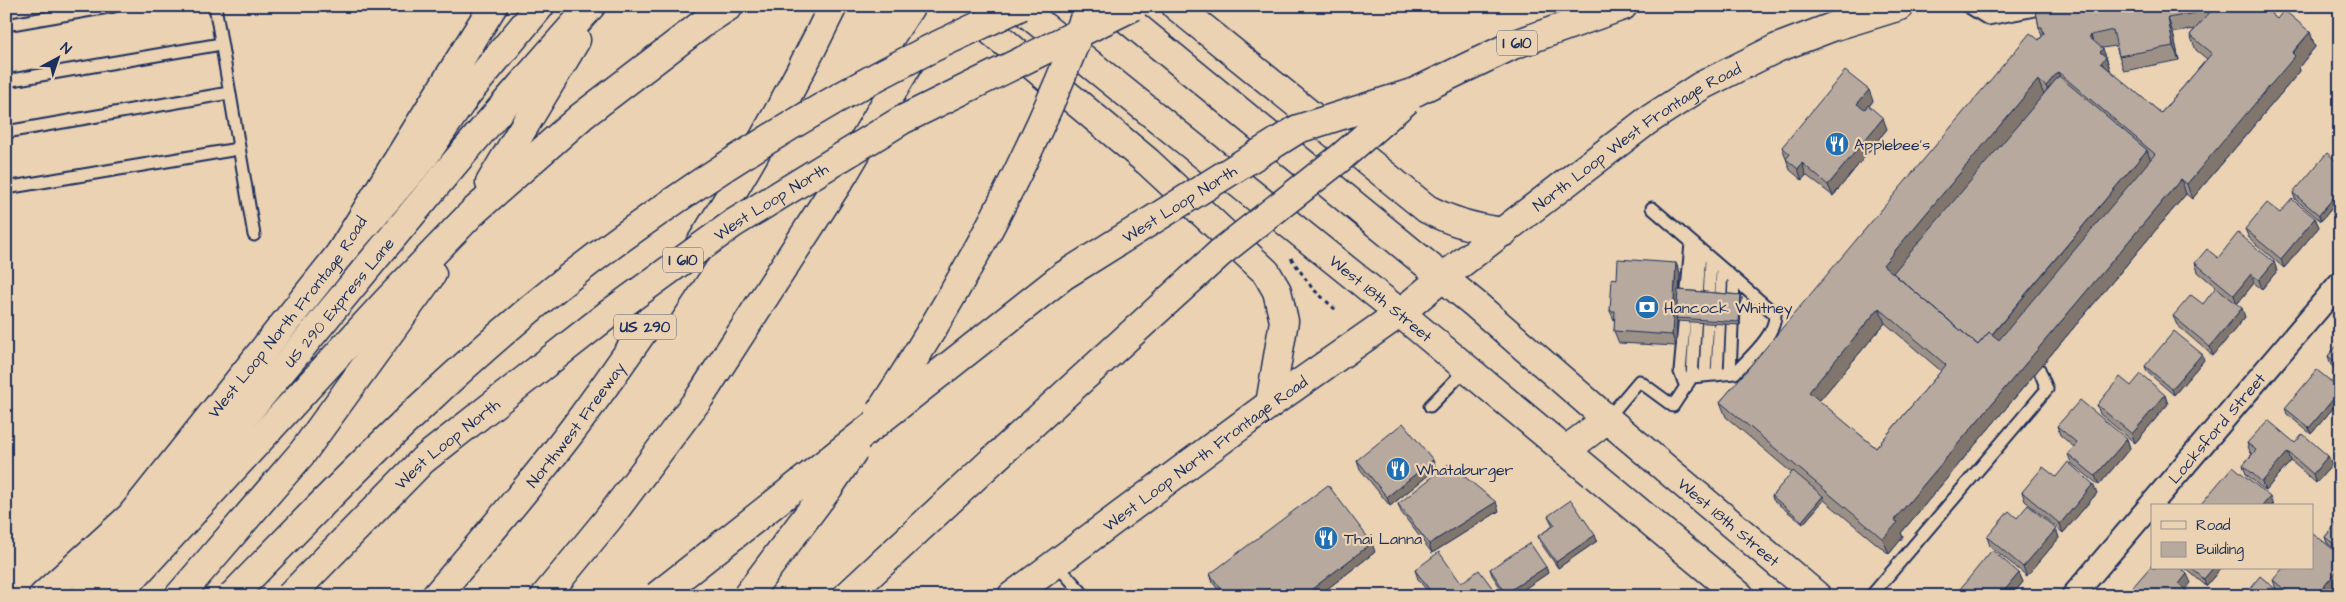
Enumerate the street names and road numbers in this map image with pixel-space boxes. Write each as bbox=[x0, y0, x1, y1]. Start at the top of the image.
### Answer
road number: I 610 bbox=[1497, 30, 1537, 56]
street label: North Loop West Frontage Road bbox=[1528, 58, 1745, 217]
street label: West Loop North bbox=[710, 158, 833, 246]
street label: West Loop North bbox=[1118, 160, 1241, 248]
street label: West Loop North Frontage Road bbox=[203, 212, 372, 423]
street label: US 290 Express Lane bbox=[279, 233, 400, 372]
road number: I 610 bbox=[663, 248, 703, 272]
street label: West 18th Street bbox=[1324, 250, 1437, 348]
road number: US 290 bbox=[614, 314, 676, 340]
street label: Northwest Freeway bbox=[522, 358, 631, 492]
street label: Locksford Street bbox=[2164, 368, 2271, 489]
street label: West Loop North Frontage Road bbox=[1099, 371, 1312, 537]
street label: West Loop North bbox=[390, 394, 505, 495]
street label: West 18th Street bbox=[1673, 473, 1784, 572]

